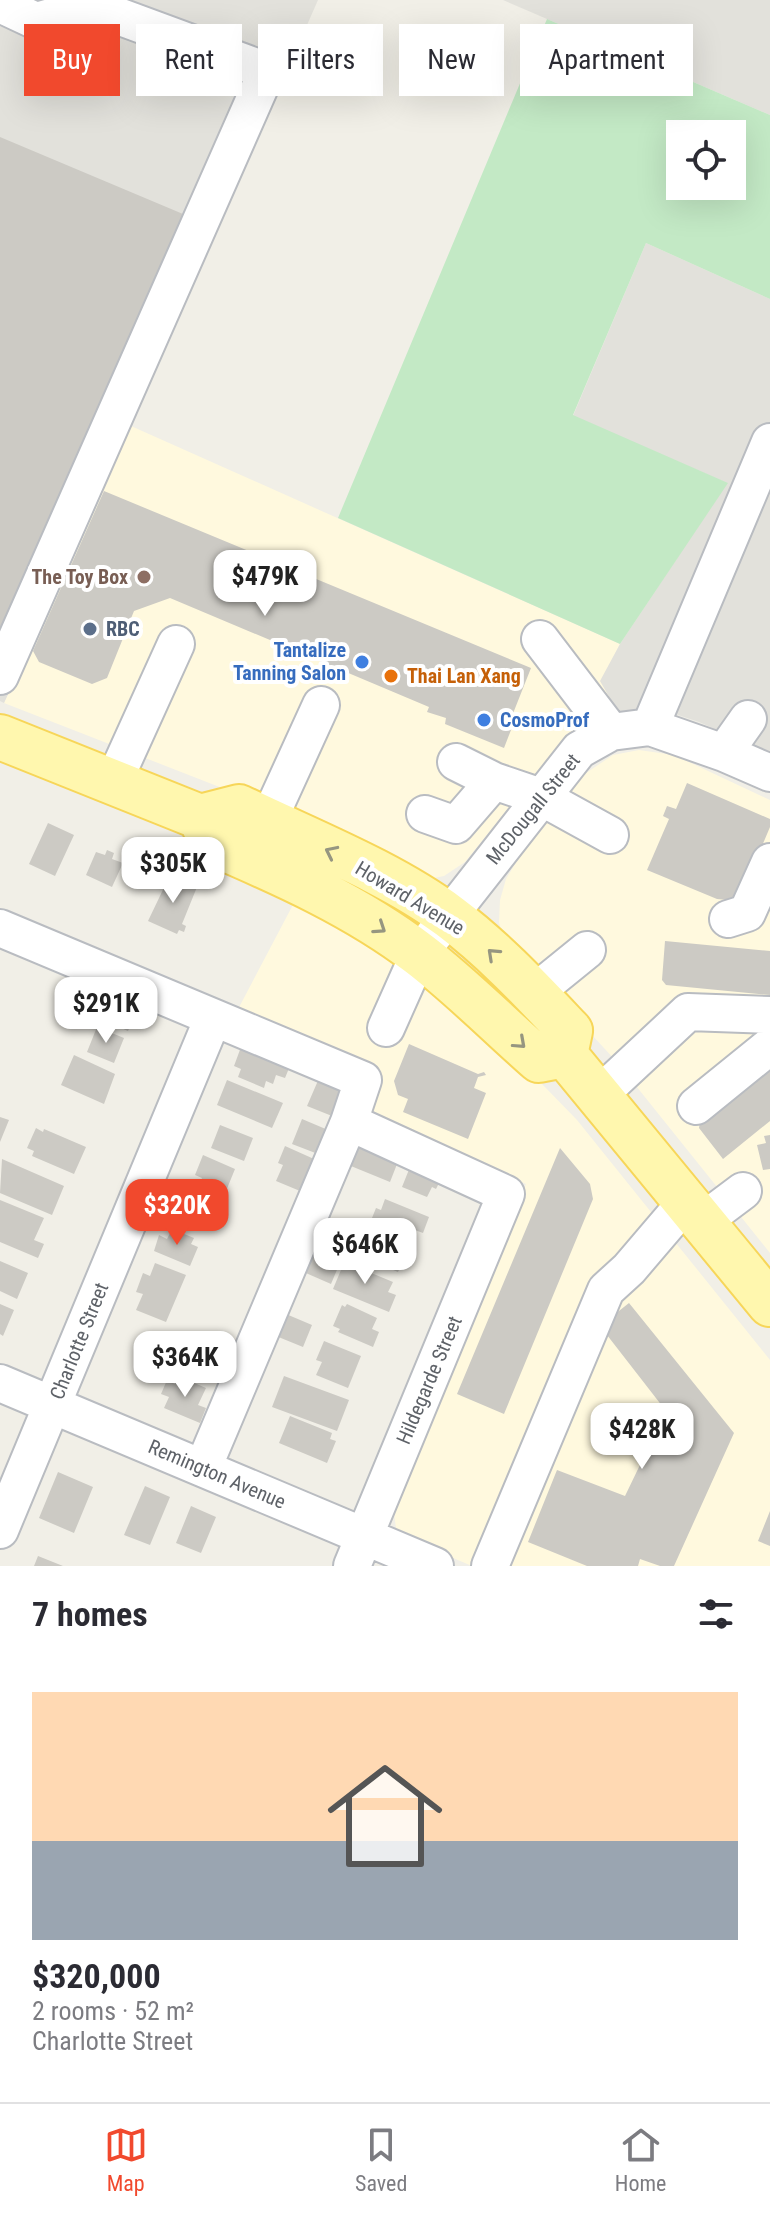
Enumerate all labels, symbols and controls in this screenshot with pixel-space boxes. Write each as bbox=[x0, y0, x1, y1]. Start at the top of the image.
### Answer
chip: Buy bbox=[24, 24, 120, 96]
chip: Rent bbox=[136, 24, 242, 96]
chip: Filters bbox=[258, 24, 383, 96]
chip: New bbox=[399, 24, 504, 96]
chip: Apartment bbox=[520, 24, 693, 96]
map controls bbox=[666, 120, 746, 200]
button: locate bbox=[666, 120, 746, 200]
pin: $479K bbox=[209, 550, 321, 618]
text: $479K bbox=[232, 561, 298, 591]
place label: The Toy Box bbox=[32, 565, 128, 589]
marker: The Toy Box bbox=[135, 568, 153, 586]
place label: RBC bbox=[106, 617, 140, 641]
marker: RBC bbox=[81, 620, 99, 638]
place label: Tantalize Tanning Salon bbox=[233, 638, 346, 685]
marker: Tantalize Tanning Salon bbox=[353, 653, 371, 671]
place label: Thai Lan Xang bbox=[407, 664, 521, 688]
marker: Thai Lan Xang bbox=[382, 667, 400, 685]
place label: CosmoProf bbox=[500, 708, 590, 732]
marker: CosmoProf bbox=[475, 711, 493, 729]
street label: McDougall Street bbox=[481, 749, 585, 869]
pin: $305K bbox=[117, 837, 229, 905]
one-way arrow bbox=[325, 846, 340, 862]
text: $305K bbox=[140, 848, 206, 878]
street label: Howard Avenue bbox=[351, 856, 469, 940]
one-way arrow bbox=[372, 918, 386, 933]
one-way arrow bbox=[488, 949, 502, 963]
pin: $291K bbox=[50, 977, 162, 1045]
text: $291K bbox=[73, 988, 139, 1018]
one-way arrow bbox=[510, 1033, 525, 1048]
pin: $320K bbox=[121, 1179, 233, 1247]
text: $320K bbox=[144, 1190, 210, 1220]
pin: $646K bbox=[309, 1218, 421, 1286]
text: $646K bbox=[332, 1229, 398, 1259]
street label: Charlotte Street bbox=[45, 1279, 113, 1403]
street label: Hildegarde Street bbox=[391, 1312, 467, 1448]
pin: $364K bbox=[129, 1331, 241, 1399]
text: $364K bbox=[152, 1342, 218, 1372]
pin: $428K bbox=[586, 1403, 698, 1471]
text: $428K bbox=[609, 1414, 675, 1444]
street label: Remington Avenue bbox=[145, 1434, 289, 1514]
icon: filters bbox=[694, 1592, 738, 1636]
text: 7 homes bbox=[32, 1594, 148, 1634]
icon: home bbox=[313, 1744, 457, 1888]
text: $320,000 bbox=[32, 1956, 161, 1996]
text: 2 rooms · 52 m² bbox=[32, 1996, 194, 2026]
text: Charlotte Street bbox=[32, 2026, 193, 2056]
tab: Map bbox=[104, 2123, 148, 2196]
tab: Saved bbox=[355, 2123, 407, 2196]
tab: Home bbox=[615, 2123, 666, 2196]

